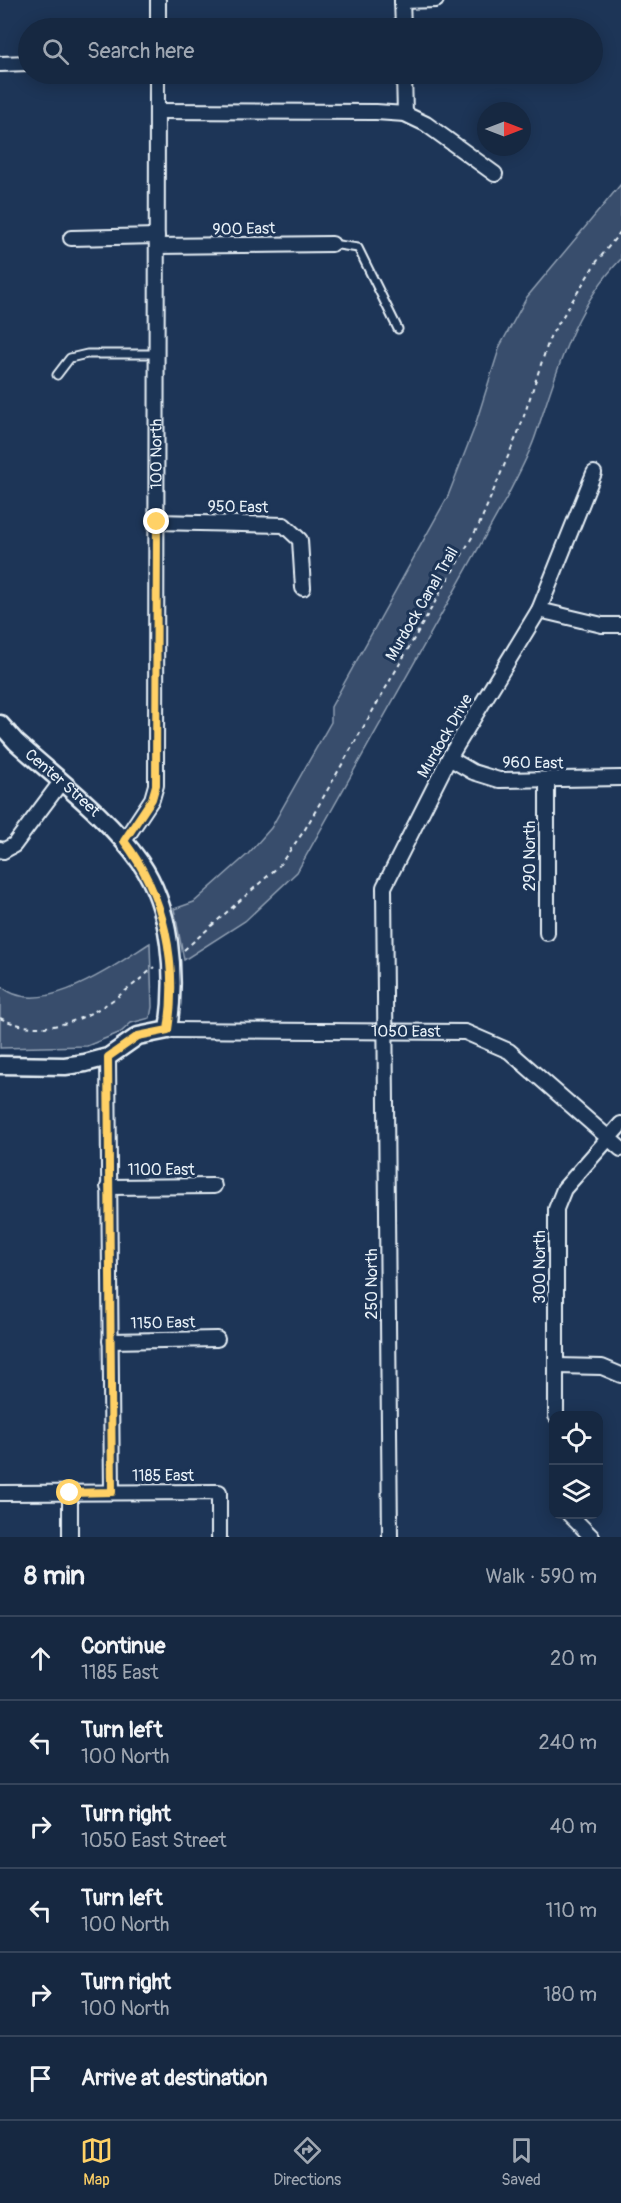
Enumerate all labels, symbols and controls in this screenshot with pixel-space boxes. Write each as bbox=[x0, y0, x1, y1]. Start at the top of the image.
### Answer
search box bbox=[18, 18, 603, 84]
icon: search bbox=[39, 35, 72, 68]
text: Search here bbox=[87, 37, 194, 65]
north arrow bbox=[477, 102, 531, 156]
street label: 900 East bbox=[212, 218, 276, 240]
street label: 100 North bbox=[146, 419, 167, 489]
street label: 950 East bbox=[207, 496, 269, 518]
route end bbox=[143, 508, 169, 534]
street label: Murdock Canal Trail bbox=[381, 543, 463, 665]
street label: Murdock Drive bbox=[413, 690, 477, 781]
street label: Center Street bbox=[21, 745, 105, 822]
street label: 960 East bbox=[502, 752, 564, 774]
street label: 290 North bbox=[520, 821, 540, 891]
street label: 1050 East bbox=[371, 1021, 441, 1042]
street label: 1100 East bbox=[127, 1160, 195, 1180]
street label: 300 North bbox=[530, 1230, 550, 1304]
street label: 250 North bbox=[362, 1248, 382, 1320]
street label: 1150 East bbox=[130, 1312, 196, 1334]
map controls bbox=[549, 1411, 603, 1519]
button: locate bbox=[549, 1411, 603, 1465]
button: layers bbox=[549, 1465, 603, 1519]
street label: 1185 East bbox=[132, 1466, 195, 1486]
route start bbox=[56, 1479, 82, 1505]
text: 8 min bbox=[24, 1560, 85, 1592]
text: Walk · 590 m bbox=[485, 1564, 597, 1589]
text: Continue bbox=[81, 1632, 165, 1660]
icon: ahead bbox=[24, 1642, 57, 1675]
text: 20 m bbox=[550, 1646, 597, 1671]
text: 1185 East bbox=[81, 1660, 159, 1685]
text: Turn left bbox=[81, 1716, 163, 1744]
icon: left bbox=[24, 1726, 57, 1759]
text: 240 m bbox=[538, 1730, 597, 1755]
text: 100 North bbox=[81, 1744, 169, 1769]
text: Turn right bbox=[81, 1800, 171, 1828]
icon: right bbox=[24, 1810, 57, 1843]
text: 40 m bbox=[550, 1814, 597, 1839]
text: 1050 East Street bbox=[81, 1828, 227, 1853]
text: Turn left bbox=[81, 1884, 163, 1912]
icon: left bbox=[24, 1894, 57, 1927]
text: 110 m bbox=[546, 1898, 597, 1923]
text: 100 North bbox=[81, 1912, 169, 1937]
text: Turn right bbox=[81, 1968, 171, 1996]
icon: right bbox=[24, 1978, 57, 2011]
text: 180 m bbox=[543, 1982, 597, 2007]
text: 100 North bbox=[81, 1996, 169, 2021]
icon: arrive bbox=[24, 2062, 57, 2095]
text: Arrive at destination bbox=[81, 2064, 267, 2092]
tab: Map bbox=[80, 2134, 113, 2190]
tab: Directions bbox=[273, 2134, 341, 2190]
tab: Saved bbox=[501, 2134, 541, 2190]

